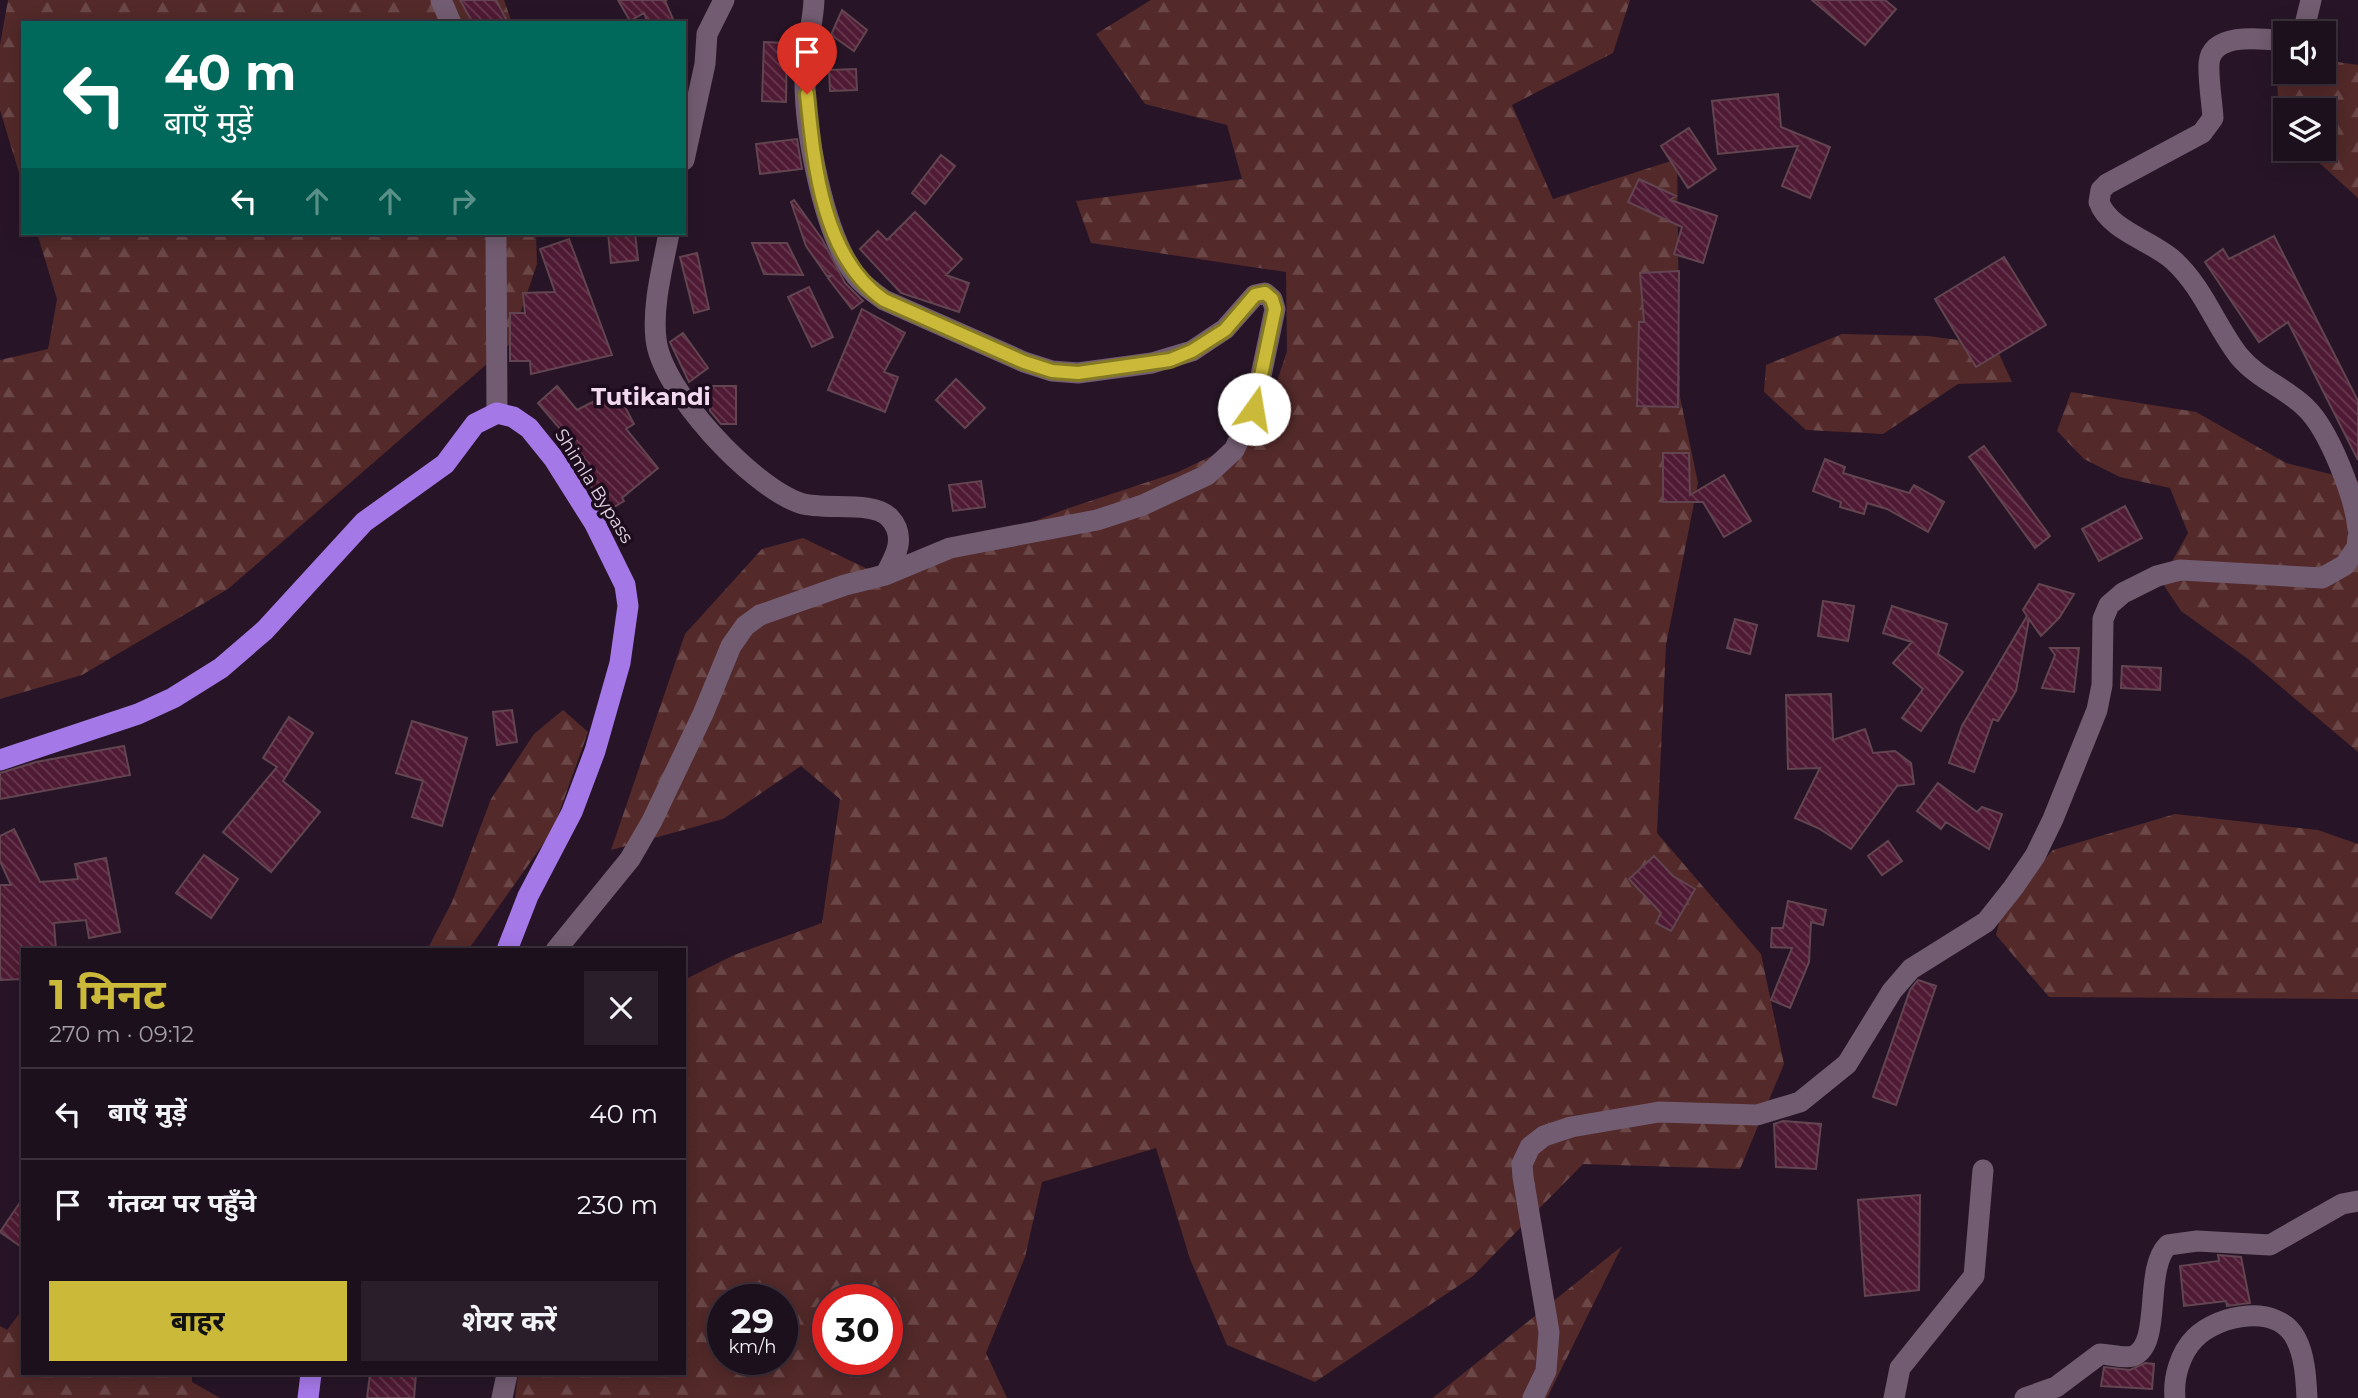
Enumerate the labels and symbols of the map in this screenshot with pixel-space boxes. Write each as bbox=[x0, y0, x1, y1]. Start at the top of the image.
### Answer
pin bbox=[777, 22, 837, 94]
position arrow bbox=[1217, 372, 1291, 446]
district label: Tutikandi bbox=[591, 382, 711, 411]
street label: Shimla Bypass bbox=[550, 425, 638, 548]
speed limit sign: 30 bbox=[812, 1284, 903, 1375]

